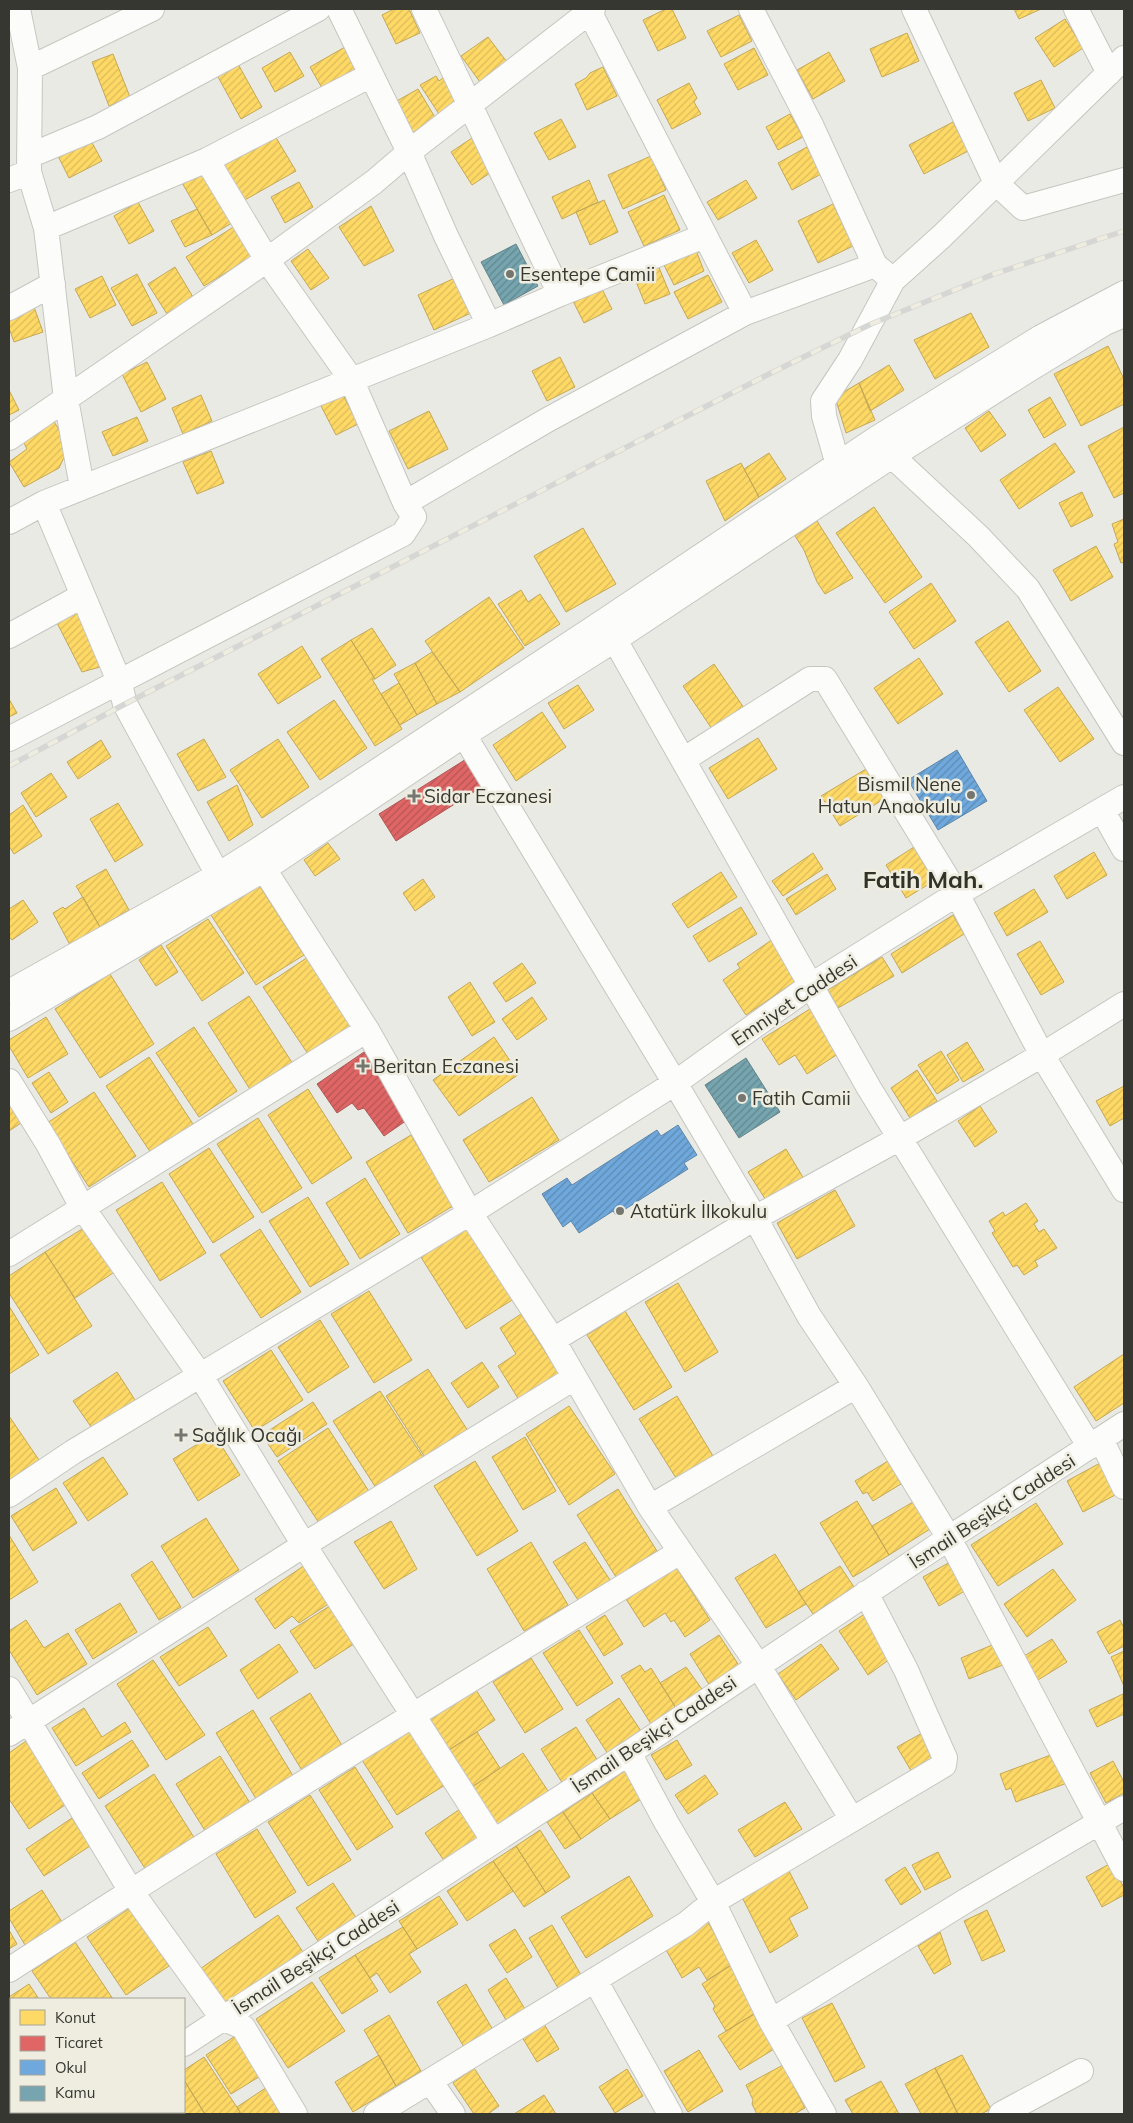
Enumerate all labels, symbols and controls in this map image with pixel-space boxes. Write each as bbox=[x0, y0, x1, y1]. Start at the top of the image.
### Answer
place label: Esentepe Camii bbox=[520, 262, 655, 286]
marker: Esentepe Camii bbox=[504, 268, 516, 280]
place label: Bismil Nene Hatun Anaokulu bbox=[818, 772, 961, 818]
place label: Sidar Eczanesi bbox=[424, 784, 552, 808]
marker: Bismil Nene Hatun Anaokulu bbox=[965, 789, 977, 801]
marker: Sidar Eczanesi bbox=[408, 790, 420, 802]
district label: Fatih Mah. bbox=[863, 864, 983, 894]
street label: Emniyet Caddesi bbox=[727, 949, 861, 1051]
place label: Beritan Eczanesi bbox=[373, 1054, 519, 1078]
marker: Beritan Eczanesi bbox=[357, 1060, 369, 1072]
place label: Fatih Camii bbox=[752, 1086, 851, 1110]
marker: Fatih Camii bbox=[736, 1092, 748, 1104]
place label: Atatürk İlkokulu bbox=[630, 1199, 767, 1223]
marker: Atatürk İlkokulu bbox=[614, 1205, 626, 1217]
place label: Sağlık Ocağı bbox=[192, 1423, 302, 1447]
marker: Sağlık Ocağı bbox=[174, 1428, 188, 1442]
street label: İsmail Beşikçi Caddesi bbox=[904, 1448, 1080, 1574]
street label: İsmail Beşikçi Caddesi bbox=[567, 1670, 741, 1798]
street label: İsmail Beşikçi Caddesi bbox=[228, 1894, 404, 2020]
legend bbox=[10, 1998, 185, 2113]
text: Konut bbox=[55, 2008, 96, 2027]
text: Ticaret bbox=[55, 2033, 103, 2052]
text: Okul bbox=[55, 2058, 87, 2077]
text: Kamu bbox=[55, 2083, 95, 2102]

